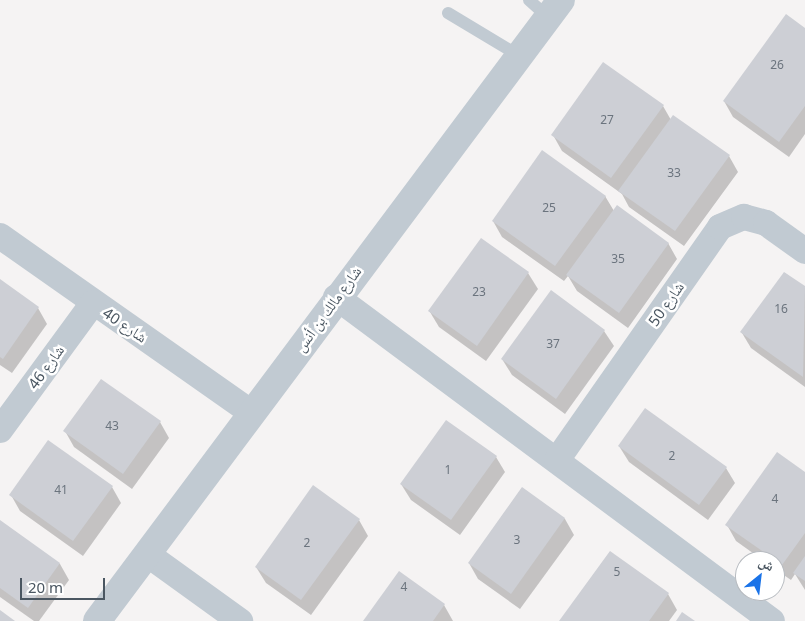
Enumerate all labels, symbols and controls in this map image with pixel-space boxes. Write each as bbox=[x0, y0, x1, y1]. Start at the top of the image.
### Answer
house number: 26 bbox=[770, 58, 784, 72]
house number: 27 bbox=[600, 113, 614, 127]
house number: 33 bbox=[667, 166, 681, 180]
house number: 25 bbox=[542, 201, 556, 215]
house number: 35 bbox=[611, 252, 625, 266]
street label: شارع مالك بن أنس bbox=[291, 263, 365, 355]
street label: شارع 50 bbox=[644, 279, 688, 329]
house number: 23 bbox=[472, 285, 486, 299]
house number: 16 bbox=[774, 302, 788, 316]
street label: شارع 40 bbox=[99, 304, 151, 346]
house number: 37 bbox=[546, 337, 560, 351]
street label: شارع 46 bbox=[24, 342, 68, 392]
house number: 43 bbox=[105, 419, 119, 433]
house number: 2 bbox=[669, 449, 675, 463]
house number: 1 bbox=[445, 463, 451, 477]
house number: 41 bbox=[54, 483, 68, 497]
house number: 4 bbox=[772, 492, 778, 506]
house number: 3 bbox=[514, 533, 520, 547]
house number: 2 bbox=[304, 536, 310, 550]
north arrow bbox=[735, 551, 785, 601]
text: ش bbox=[756, 551, 778, 575]
house number: 5 bbox=[614, 565, 620, 579]
scale bar bbox=[22, 568, 108, 600]
text: 20 m bbox=[28, 577, 63, 597]
house number: 4 bbox=[401, 580, 407, 594]

